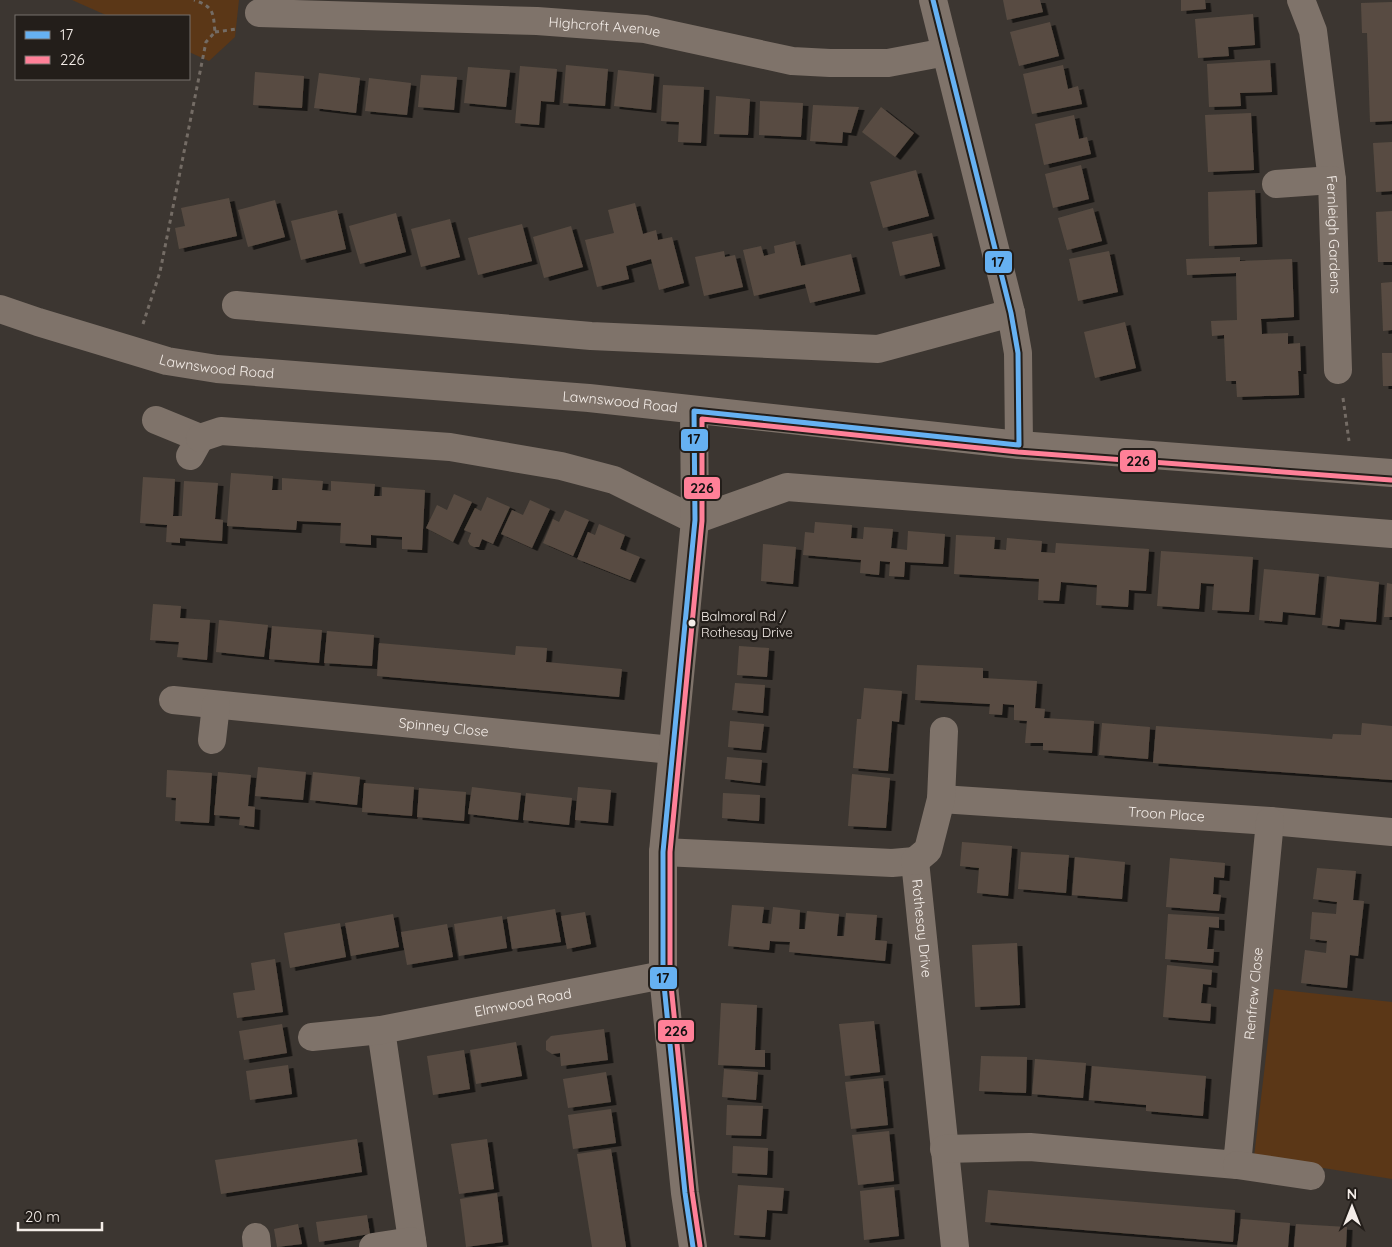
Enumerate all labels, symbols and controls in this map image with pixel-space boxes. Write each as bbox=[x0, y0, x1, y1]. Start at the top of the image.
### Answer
street label: Highcroft Avenue bbox=[548, 13, 662, 41]
legend bbox=[15, 15, 190, 80]
text: 17 bbox=[60, 25, 74, 44]
text: 226 bbox=[60, 50, 85, 69]
street label: Fernleigh Gardens bbox=[1322, 174, 1345, 294]
line badge: 17 bbox=[984, 250, 1013, 274]
text: 17 bbox=[991, 253, 1005, 271]
street label: Lawnswood Road bbox=[157, 350, 275, 382]
street label: Lawnswood Road bbox=[562, 387, 679, 417]
line badge: 17 bbox=[680, 428, 709, 452]
text: 17 bbox=[687, 430, 701, 448]
line badge: 226 bbox=[1119, 449, 1157, 473]
text: 226 bbox=[1126, 452, 1150, 470]
line badge: 226 bbox=[683, 476, 721, 500]
text: 226 bbox=[690, 479, 714, 497]
place label: Balmoral Rd / Rothesay Drive bbox=[701, 608, 793, 640]
marker: Balmoral Rd / Rothesay Drive bbox=[687, 618, 697, 628]
street label: Spinney Close bbox=[398, 714, 490, 741]
street label: Troon Place bbox=[1128, 803, 1206, 826]
street label: Rothesay Drive bbox=[908, 878, 936, 979]
street label: Renfrew Close bbox=[1240, 946, 1267, 1041]
line badge: 17 bbox=[649, 966, 678, 990]
text: 17 bbox=[656, 969, 670, 987]
street label: Elmwood Road bbox=[473, 984, 573, 1021]
line badge: 226 bbox=[657, 1019, 695, 1043]
text: 226 bbox=[664, 1022, 688, 1040]
north arrow bbox=[1327, 1182, 1377, 1232]
text: N bbox=[1347, 1185, 1357, 1203]
scale bar bbox=[18, 1200, 101, 1232]
text: 20 m bbox=[25, 1207, 60, 1226]

